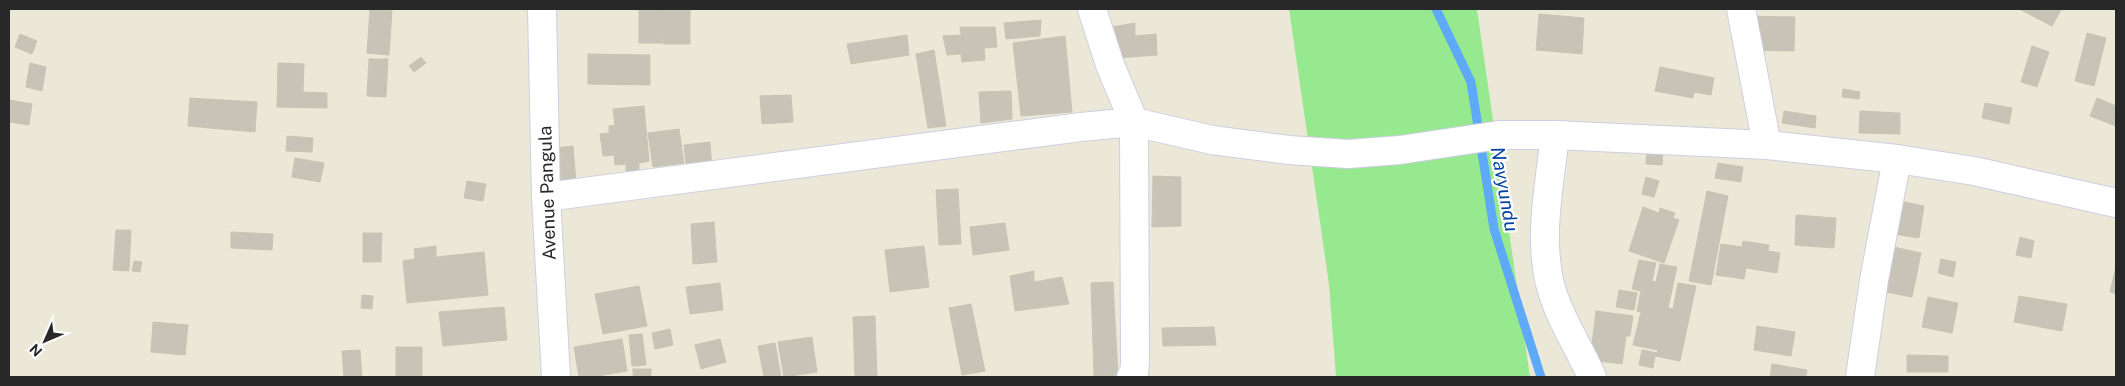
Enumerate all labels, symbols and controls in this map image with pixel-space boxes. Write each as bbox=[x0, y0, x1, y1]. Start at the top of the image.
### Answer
street label: Avenue Pangula bbox=[534, 125, 560, 261]
water label: Navyundu bbox=[1487, 145, 1523, 233]
north arrow bbox=[20, 316, 70, 366]
text: N bbox=[26, 341, 45, 360]

